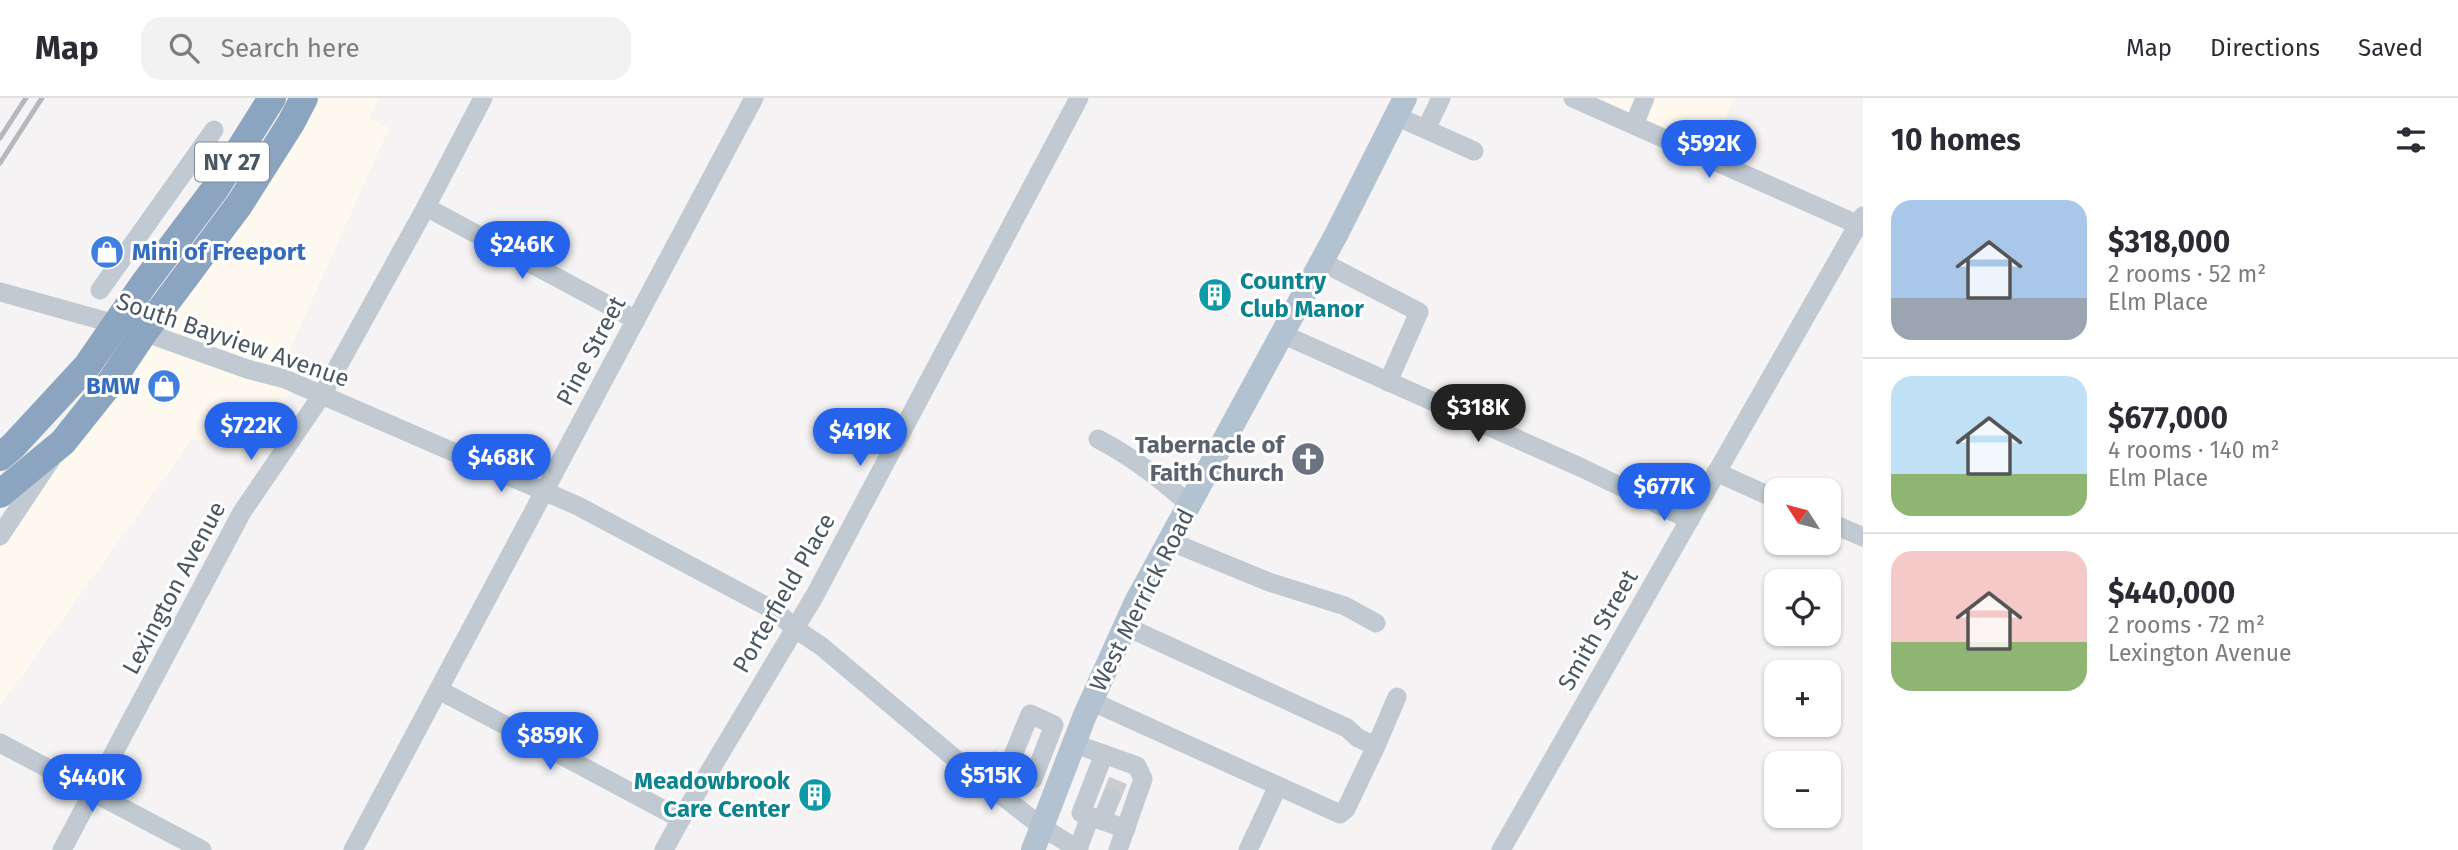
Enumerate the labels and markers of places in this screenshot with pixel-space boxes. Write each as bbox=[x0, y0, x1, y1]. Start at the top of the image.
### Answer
pin: $592K bbox=[1660, 120, 1758, 180]
pin: $246K bbox=[473, 222, 571, 281]
shop icon: Mini of Freeport bbox=[88, 233, 126, 271]
place label: Mini of Freeport bbox=[132, 238, 306, 266]
place label: Country Club Manor bbox=[1240, 267, 1364, 323]
building icon: Country Club Manor bbox=[1196, 276, 1234, 314]
shop icon: BMW bbox=[145, 367, 183, 405]
place label: BMW bbox=[86, 372, 141, 400]
pin: $318K bbox=[1429, 384, 1527, 444]
pin: $722K bbox=[202, 402, 300, 462]
pin: $419K bbox=[811, 408, 909, 468]
place label: Tabernacle of Faith Church bbox=[1135, 431, 1286, 487]
pin: $468K bbox=[452, 434, 550, 494]
church icon: Tabernacle of Faith Church bbox=[1289, 440, 1327, 478]
pin: $677K bbox=[1615, 464, 1713, 523]
pin: $859K bbox=[501, 712, 599, 772]
pin: $515K bbox=[942, 752, 1040, 812]
pin: $440K bbox=[43, 754, 141, 814]
place label: Meadowbrook Care Center bbox=[634, 767, 791, 823]
building icon: Meadowbrook Care Center bbox=[796, 776, 834, 814]

